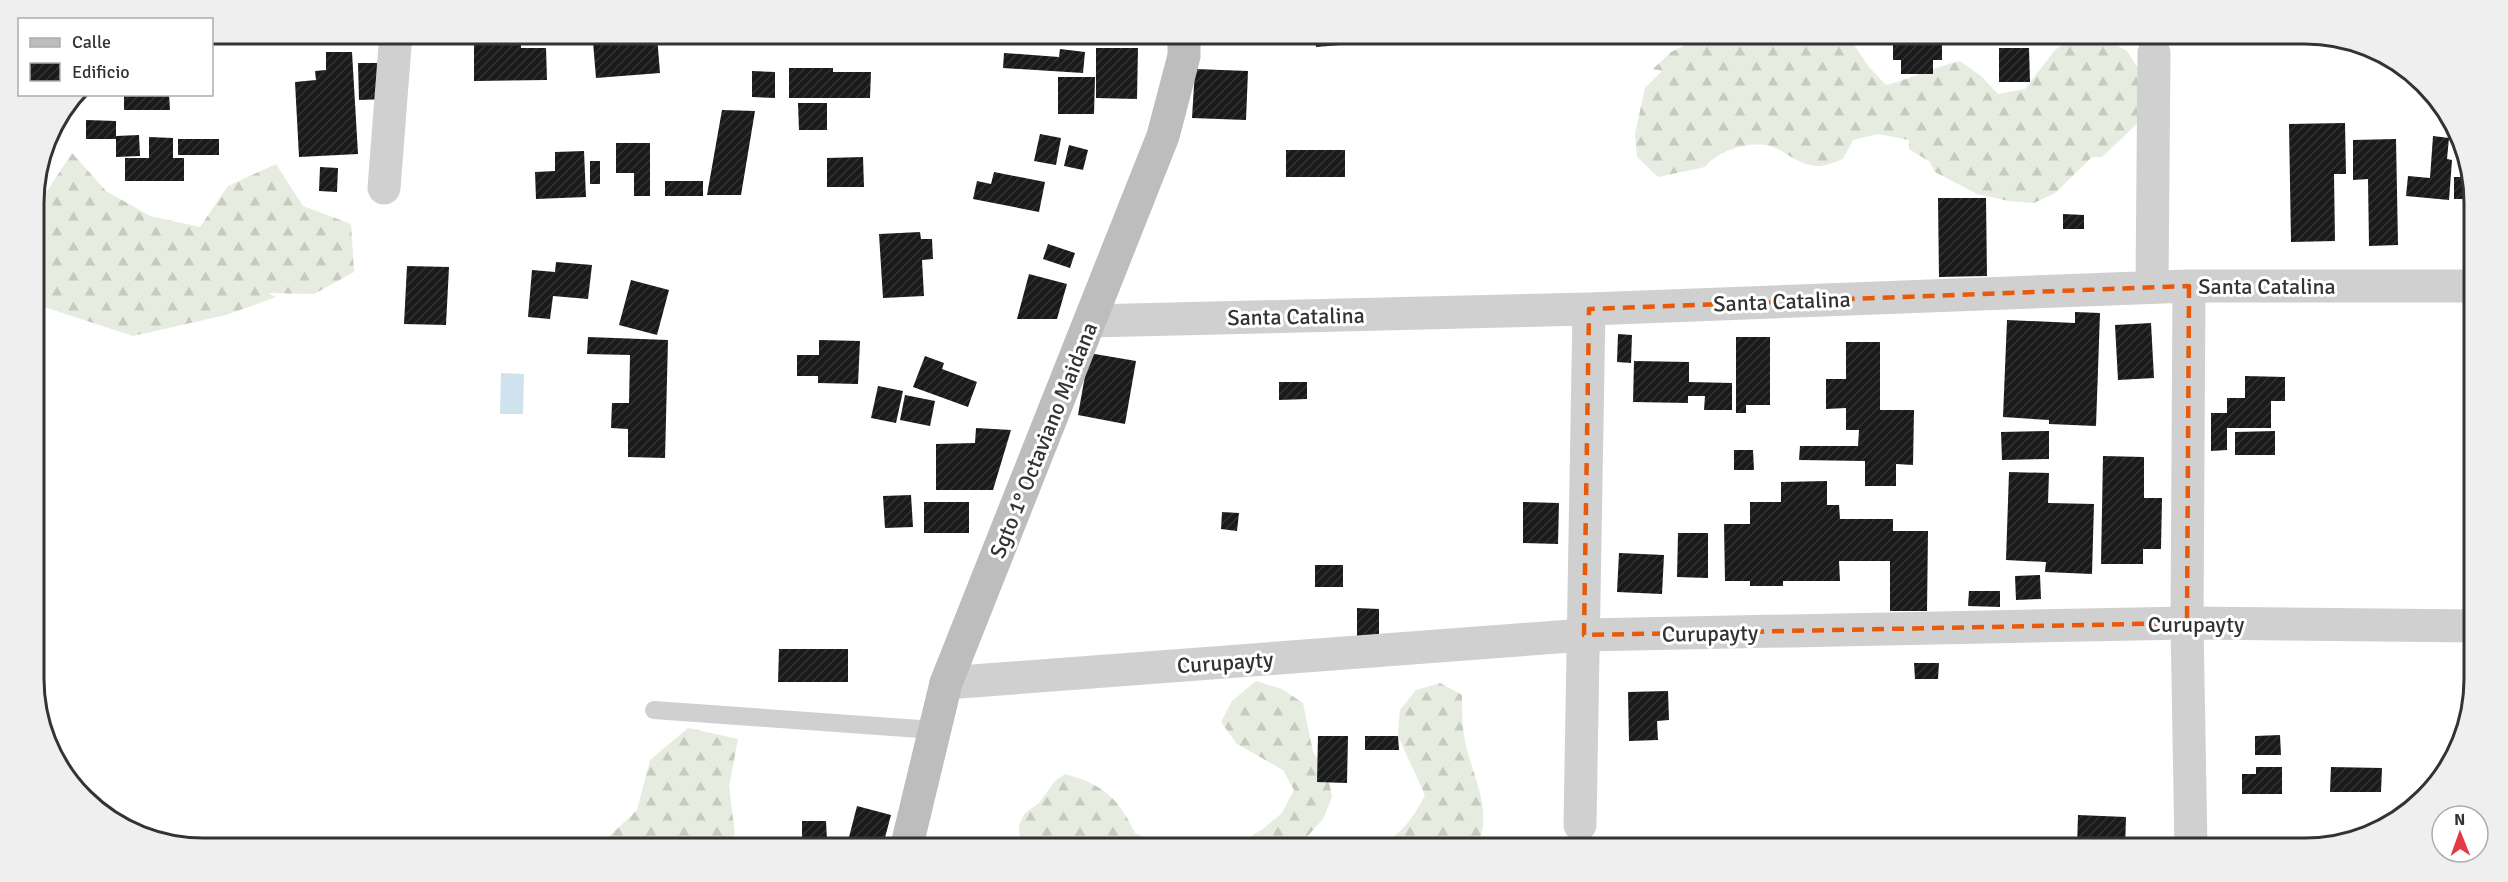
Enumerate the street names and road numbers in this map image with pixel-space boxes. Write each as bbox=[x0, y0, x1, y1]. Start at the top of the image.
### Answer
street label: Santa Catalina bbox=[2198, 273, 2336, 300]
street label: Santa Catalina bbox=[1713, 286, 1851, 317]
street label: Santa Catalina bbox=[1227, 302, 1365, 331]
street label: Sgto 1° Octaviano Maidana bbox=[984, 318, 1103, 562]
street label: Curupayty bbox=[2148, 611, 2245, 638]
street label: Curupayty bbox=[1662, 619, 1759, 648]
street label: Curupayty bbox=[1176, 646, 1275, 679]

